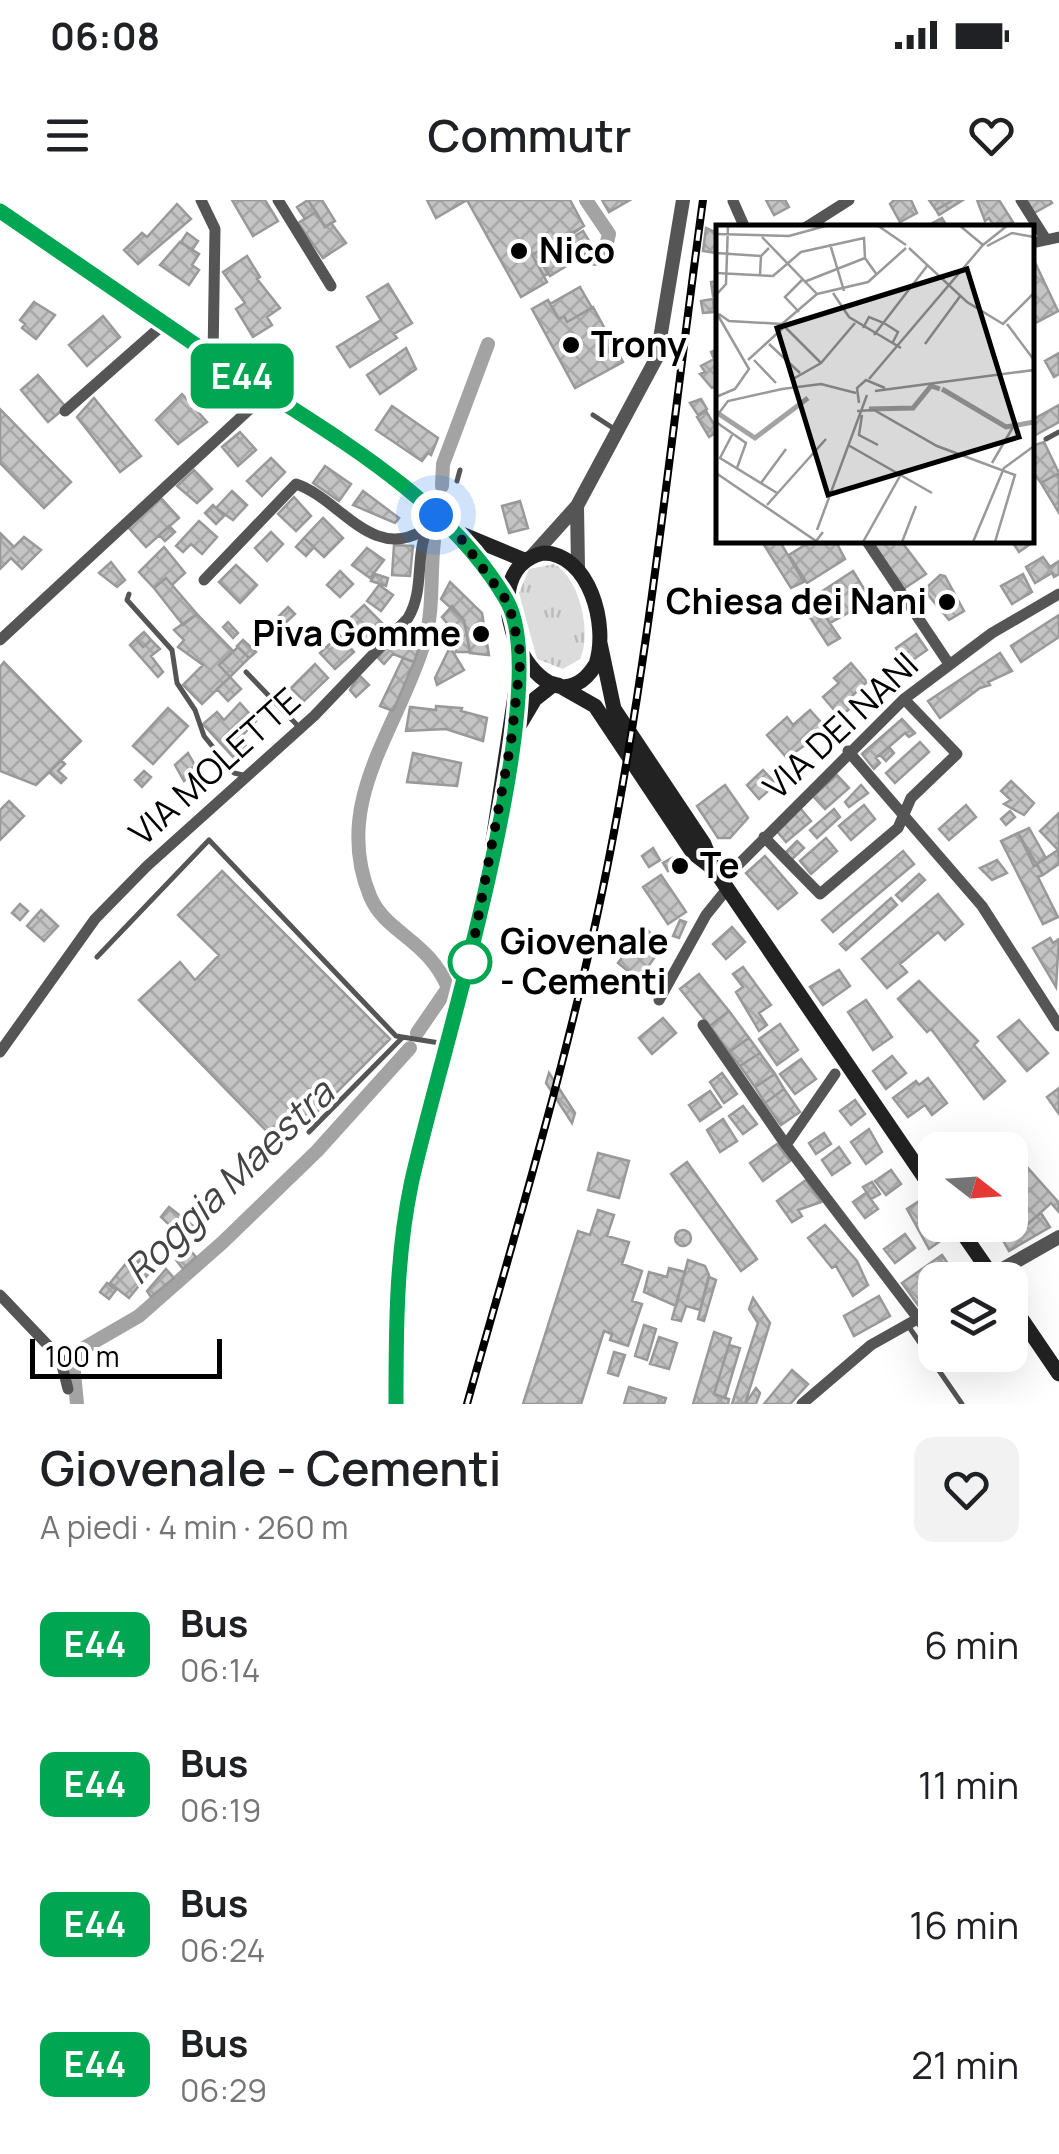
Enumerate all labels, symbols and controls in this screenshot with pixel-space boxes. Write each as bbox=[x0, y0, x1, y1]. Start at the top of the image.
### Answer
text: 06:08 bbox=[50, 9, 160, 61]
text: Commutr bbox=[428, 104, 631, 166]
icon: menu bbox=[40, 108, 95, 163]
icon: heart bbox=[964, 108, 1019, 163]
inset map bbox=[716, 225, 1034, 542]
place label: Nico bbox=[539, 226, 615, 274]
marker: Nico bbox=[508, 240, 530, 262]
place label: Trony bbox=[591, 320, 687, 368]
marker: Trony bbox=[560, 334, 582, 356]
line badge: E44 bbox=[184, 344, 300, 408]
text: E44 bbox=[211, 352, 273, 400]
your location bbox=[411, 490, 461, 540]
place label: Chiesa dei Nani bbox=[666, 577, 927, 625]
marker: Chiesa dei Nani bbox=[936, 591, 958, 613]
place label: Piva Gomme bbox=[252, 609, 461, 657]
marker: Piva Gomme bbox=[470, 623, 492, 645]
street label: VIA DEI NANI bbox=[753, 641, 928, 809]
street label: VIA MOLETTE bbox=[118, 677, 310, 856]
place label: Te bbox=[700, 841, 740, 889]
marker: Te bbox=[669, 855, 691, 877]
place label: Giovenale - Cementi bbox=[500, 917, 669, 1005]
marker: Giovenale - Cementi bbox=[449, 941, 491, 983]
water label: Roggia Maestra bbox=[111, 1066, 345, 1294]
north arrow bbox=[918, 1132, 1028, 1242]
map controls bbox=[918, 1132, 1028, 1372]
button: layers bbox=[918, 1262, 1028, 1372]
scale bar bbox=[30, 1334, 222, 1378]
text: 100 m bbox=[45, 1337, 119, 1375]
text: Giovenale - Cementi bbox=[40, 1435, 501, 1500]
button: heart bbox=[914, 1437, 1019, 1542]
text: A piedi · 4 min · 260 m bbox=[40, 1505, 348, 1549]
text: Bus bbox=[180, 1596, 248, 1648]
text: 6 min bbox=[924, 1618, 1019, 1670]
text: E44 bbox=[64, 1620, 126, 1668]
text: 06:14 bbox=[180, 1648, 260, 1692]
text: Bus bbox=[180, 1736, 248, 1788]
text: 11 min bbox=[918, 1758, 1019, 1810]
text: E44 bbox=[64, 1760, 126, 1808]
text: 06:19 bbox=[180, 1788, 261, 1832]
text: Bus bbox=[180, 1876, 248, 1928]
text: 16 min bbox=[909, 1898, 1019, 1950]
text: E44 bbox=[64, 1900, 126, 1948]
text: 06:24 bbox=[180, 1928, 265, 1972]
text: Bus bbox=[180, 2016, 248, 2068]
text: 21 min bbox=[911, 2038, 1019, 2090]
text: E44 bbox=[64, 2040, 126, 2088]
text: 06:29 bbox=[180, 2068, 267, 2112]

